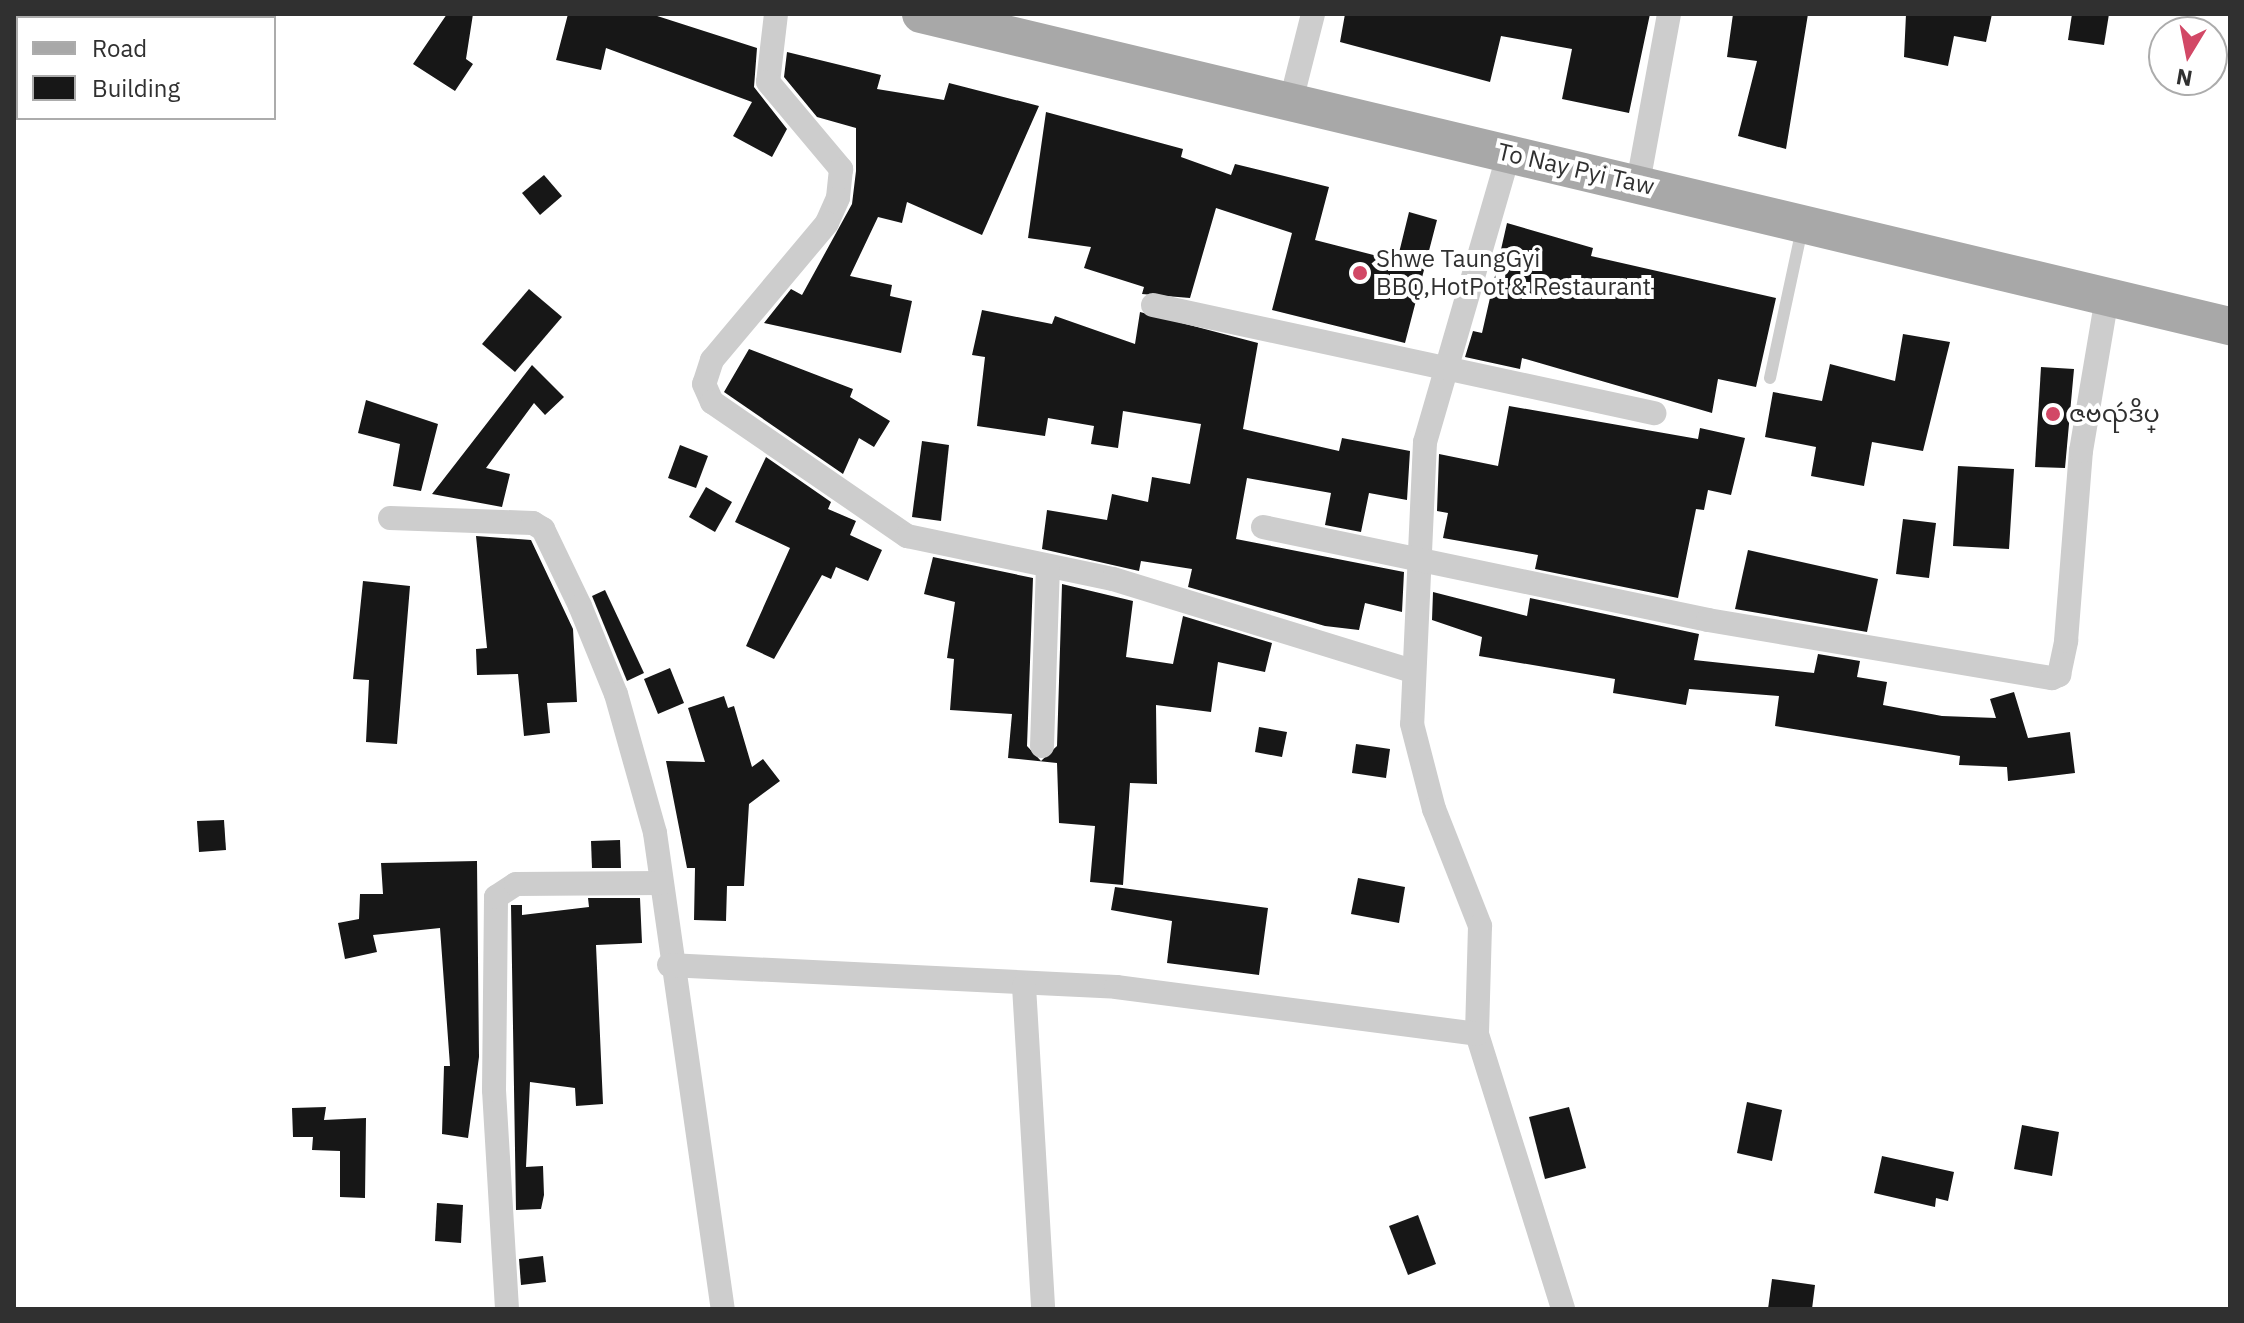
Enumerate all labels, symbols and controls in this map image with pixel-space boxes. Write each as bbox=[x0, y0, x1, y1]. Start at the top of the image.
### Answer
legend bbox=[16, 16, 276, 120]
north arrow bbox=[2148, 16, 2228, 96]
text: Road bbox=[92, 32, 147, 64]
text: N bbox=[2174, 62, 2194, 94]
text: Building bbox=[92, 72, 180, 104]
street label: To Nay Pyi Taw bbox=[1495, 137, 1657, 201]
place label: Shwe TaungGyi BBQ,HotPot & Restaurant bbox=[1376, 245, 1651, 301]
marker: Shwe TaungGyi BBQ,HotPot & Restaurant bbox=[1351, 264, 1369, 282]
place label: ဇဗၺဴဒိပ္ bbox=[2069, 400, 2160, 428]
marker: ဇဗၺဴဒိပ္ bbox=[2044, 405, 2062, 423]

